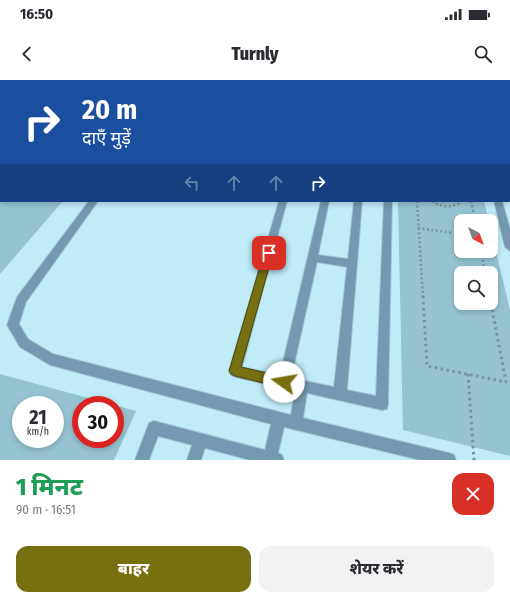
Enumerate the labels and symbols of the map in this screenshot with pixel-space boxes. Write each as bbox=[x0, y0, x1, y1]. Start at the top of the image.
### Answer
north arrow bbox=[454, 214, 498, 258]
pin bbox=[252, 236, 286, 270]
position arrow bbox=[263, 361, 305, 403]
speed limit sign: 30 bbox=[72, 396, 124, 448]

